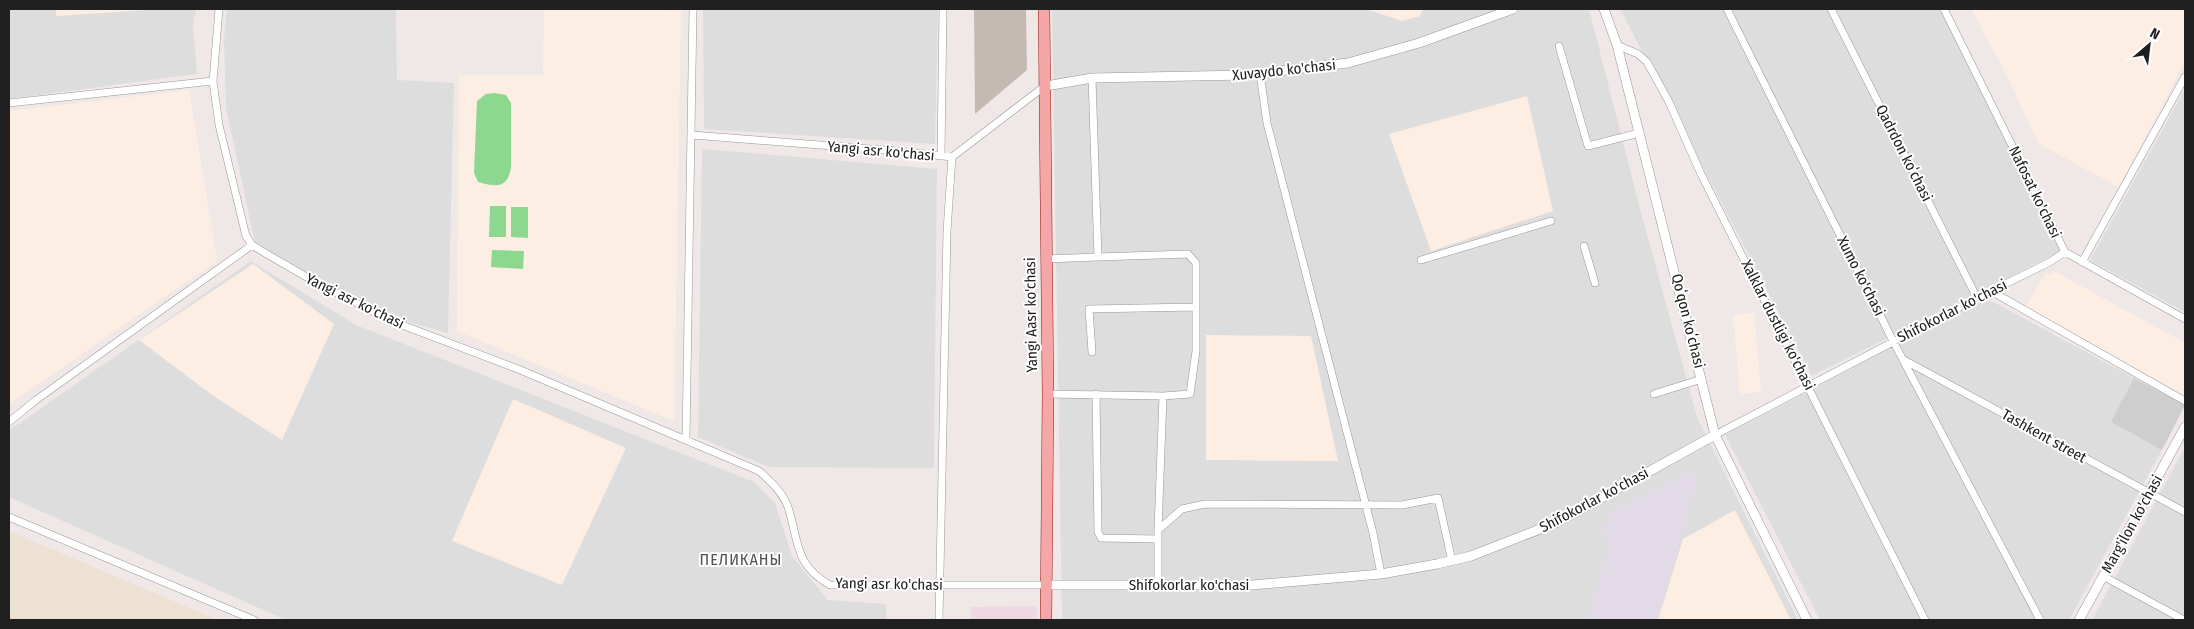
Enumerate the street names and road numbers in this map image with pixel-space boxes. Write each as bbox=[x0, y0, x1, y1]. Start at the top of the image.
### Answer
street label: Xuvaydo ko'chasi bbox=[1231, 56, 1337, 84]
street label: Qadrdon koʻchasi bbox=[1872, 102, 1936, 204]
street label: Yangi asr ko'chasi bbox=[827, 137, 935, 165]
street label: Nafosat ko'chasi bbox=[2005, 143, 2065, 241]
street label: Xumo ko'chasi bbox=[1833, 233, 1889, 319]
street label: Yangi Aasr ko'chasi bbox=[1021, 257, 1041, 373]
street label: Xalklar dustligi ko'chasi bbox=[1737, 257, 1819, 393]
street label: Yangi asr ko'chasi bbox=[303, 269, 407, 333]
street label: Qoʻqon koʻchasi bbox=[1668, 272, 1708, 370]
street label: Shifokorlar ko'chasi bbox=[1894, 276, 2010, 346]
street label: Tashkent street bbox=[1998, 405, 2090, 467]
street label: Shifokorlar ko'chasi bbox=[1537, 464, 1651, 536]
street label: Marg'ilon ko'chasi bbox=[2098, 472, 2166, 576]
street label: Yangi asr ko'chasi bbox=[835, 574, 943, 594]
street label: Shifokorlar ko'chasi bbox=[1129, 576, 1249, 594]

